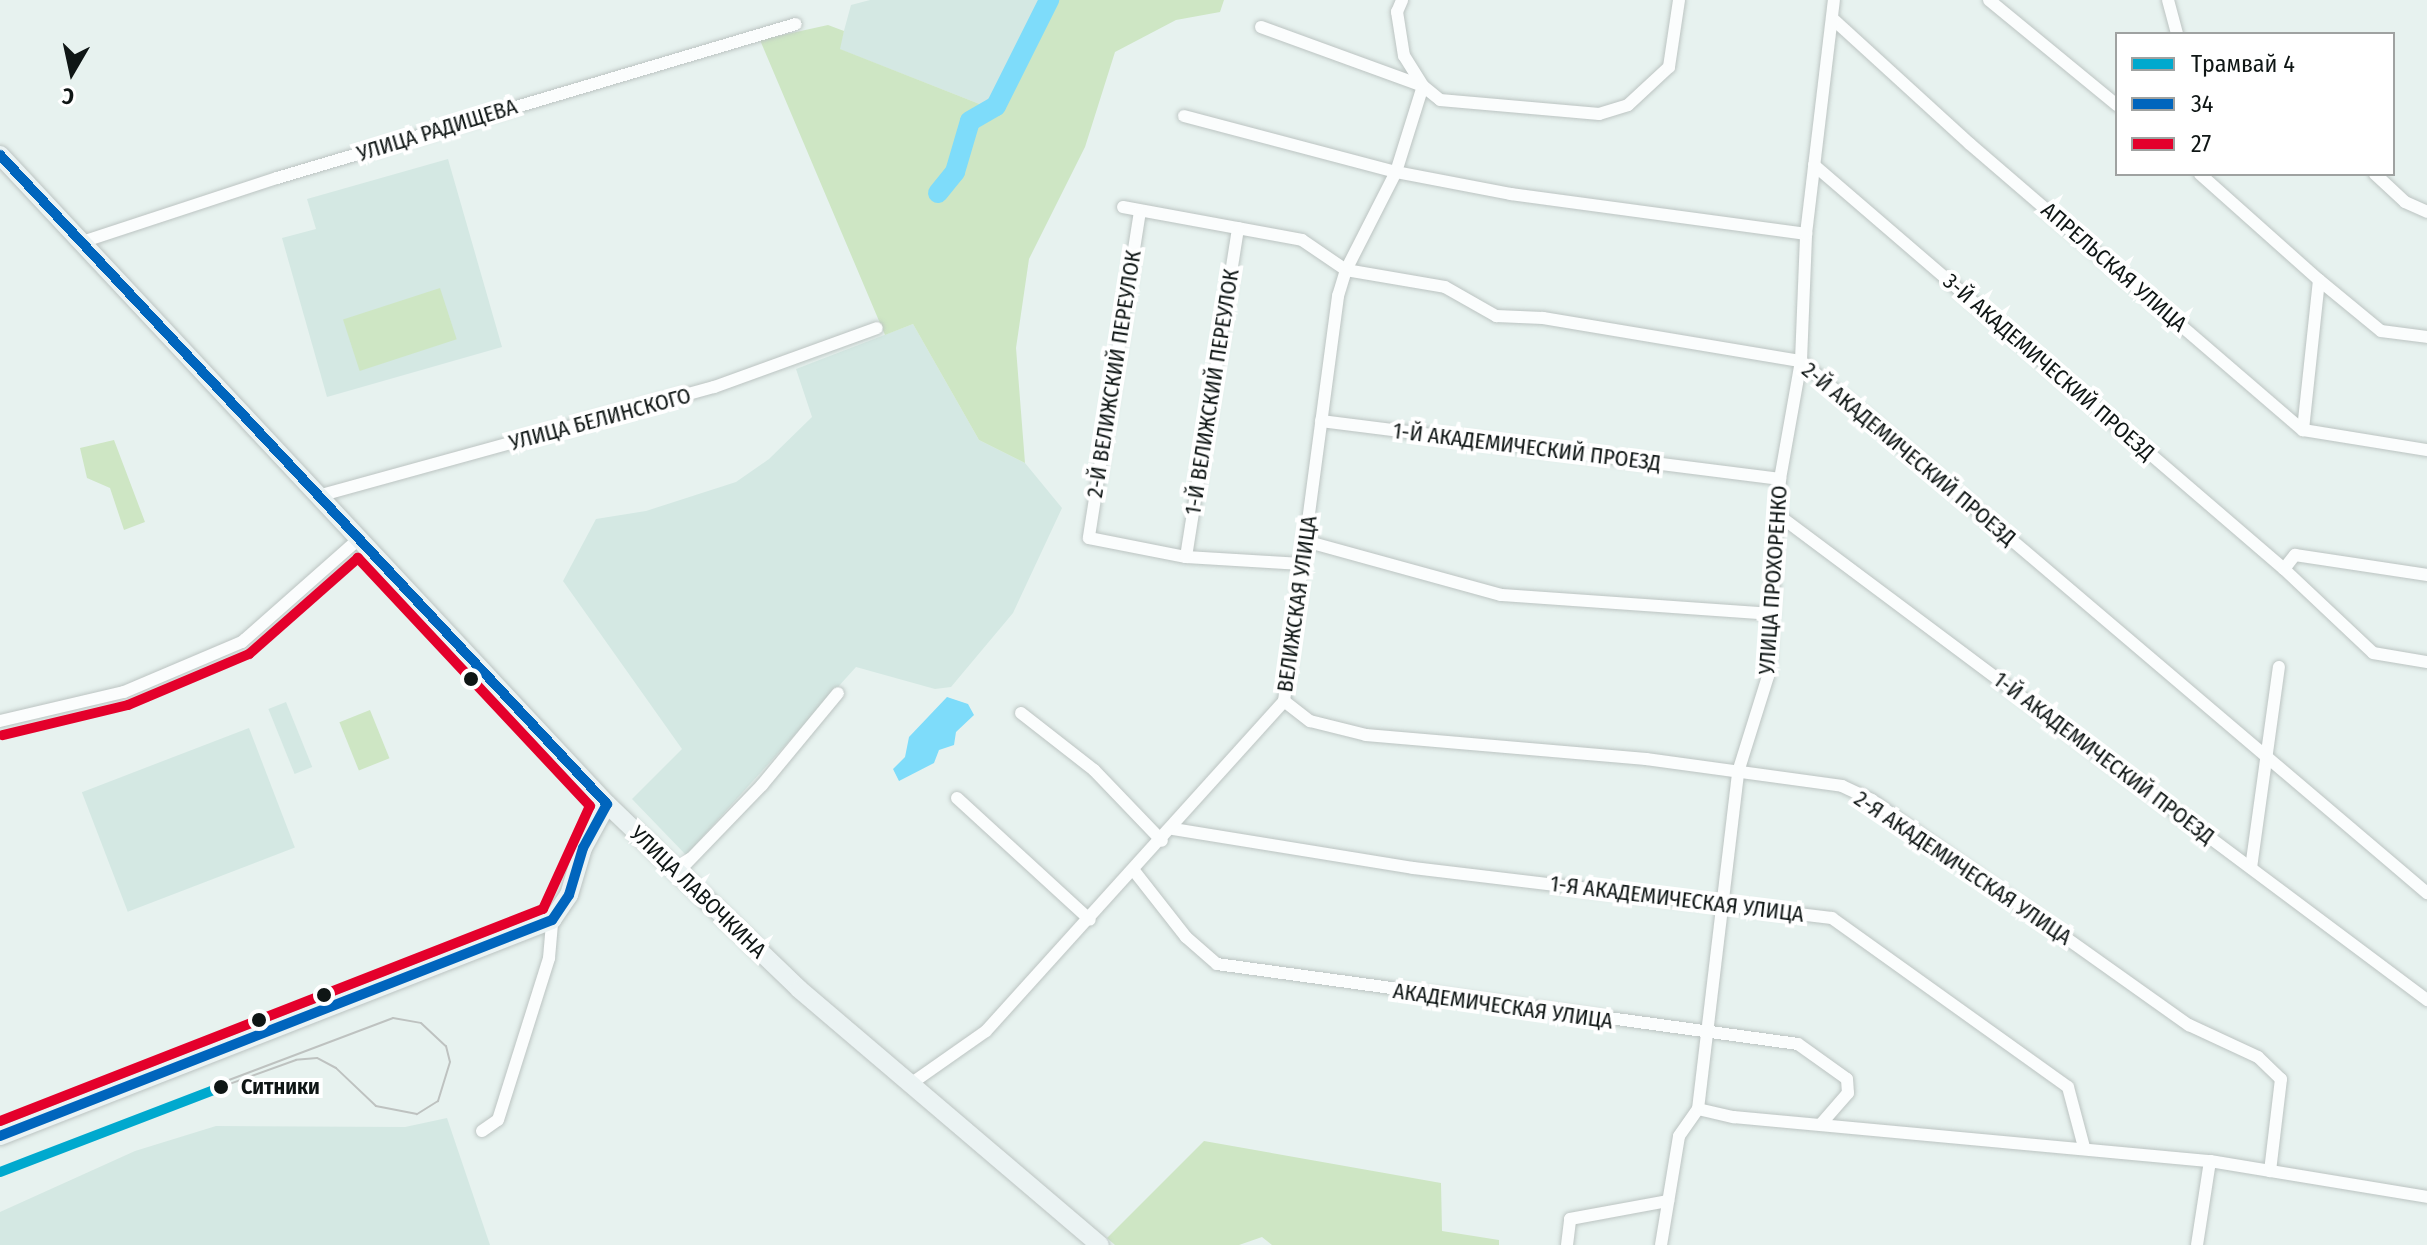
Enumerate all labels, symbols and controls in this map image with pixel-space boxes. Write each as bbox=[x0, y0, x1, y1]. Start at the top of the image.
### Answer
north arrow bbox=[32, 32, 112, 112]
legend bbox=[2115, 32, 2395, 176]
text: Трамвай 4 bbox=[2191, 50, 2295, 78]
text: С bbox=[60, 82, 76, 110]
text: 34 bbox=[2191, 90, 2213, 118]
street label: УЛИЦА РАДИЩЕВА bbox=[354, 93, 520, 167]
text: 27 bbox=[2191, 130, 2211, 158]
street label: АПРЕЛЬСКАЯ УЛИЦА bbox=[2036, 197, 2192, 337]
street label: 2-Й ВЕЛИЖСКИЙ ПЕРЕУЛОК bbox=[1081, 249, 1147, 499]
street label: 1-Й ВЕЛИЖСКИЙ ПЕРЕУЛОК bbox=[1180, 267, 1244, 517]
street label: 3-Й АКАДЕМИЧЕСКИЙ ПРОЕЗД bbox=[1938, 268, 2160, 466]
street label: 2-Й АКАДЕМИЧЕСКИЙ ПРОЕЗД bbox=[1797, 357, 2021, 551]
street label: УЛИЦА БЕЛИНСКОГО bbox=[506, 382, 694, 456]
street label: 1-Й АКАДЕМИЧЕСКИЙ ПРОЕЗД bbox=[1391, 417, 1663, 477]
street label: УЛИЦА ПРОХОРЕНКО bbox=[1753, 485, 1793, 675]
street label: ВЕЛИЖСКАЯ УЛИЦА bbox=[1272, 514, 1322, 694]
street label: 1-Й АКАДЕМИЧЕСКИЙ ПРОЕЗД bbox=[1988, 666, 2220, 850]
unlabelled marker bbox=[463, 671, 479, 687]
street label: 2-Я АКАДЕМИЧЕСКАЯ УЛИЦА bbox=[1849, 785, 2077, 951]
street label: УЛИЦА ЛАВОЧКИНА bbox=[624, 820, 772, 964]
street label: 1-Я АКАДЕМИЧЕСКАЯ УЛИЦА bbox=[1549, 870, 1805, 928]
street label: АКАДЕМИЧЕСКАЯ УЛИЦА bbox=[1391, 978, 1615, 1034]
unlabelled marker bbox=[316, 987, 332, 1003]
unlabelled marker bbox=[251, 1012, 267, 1028]
marker: Ситники bbox=[208, 1074, 234, 1100]
place label: Ситники bbox=[241, 1074, 320, 1100]

